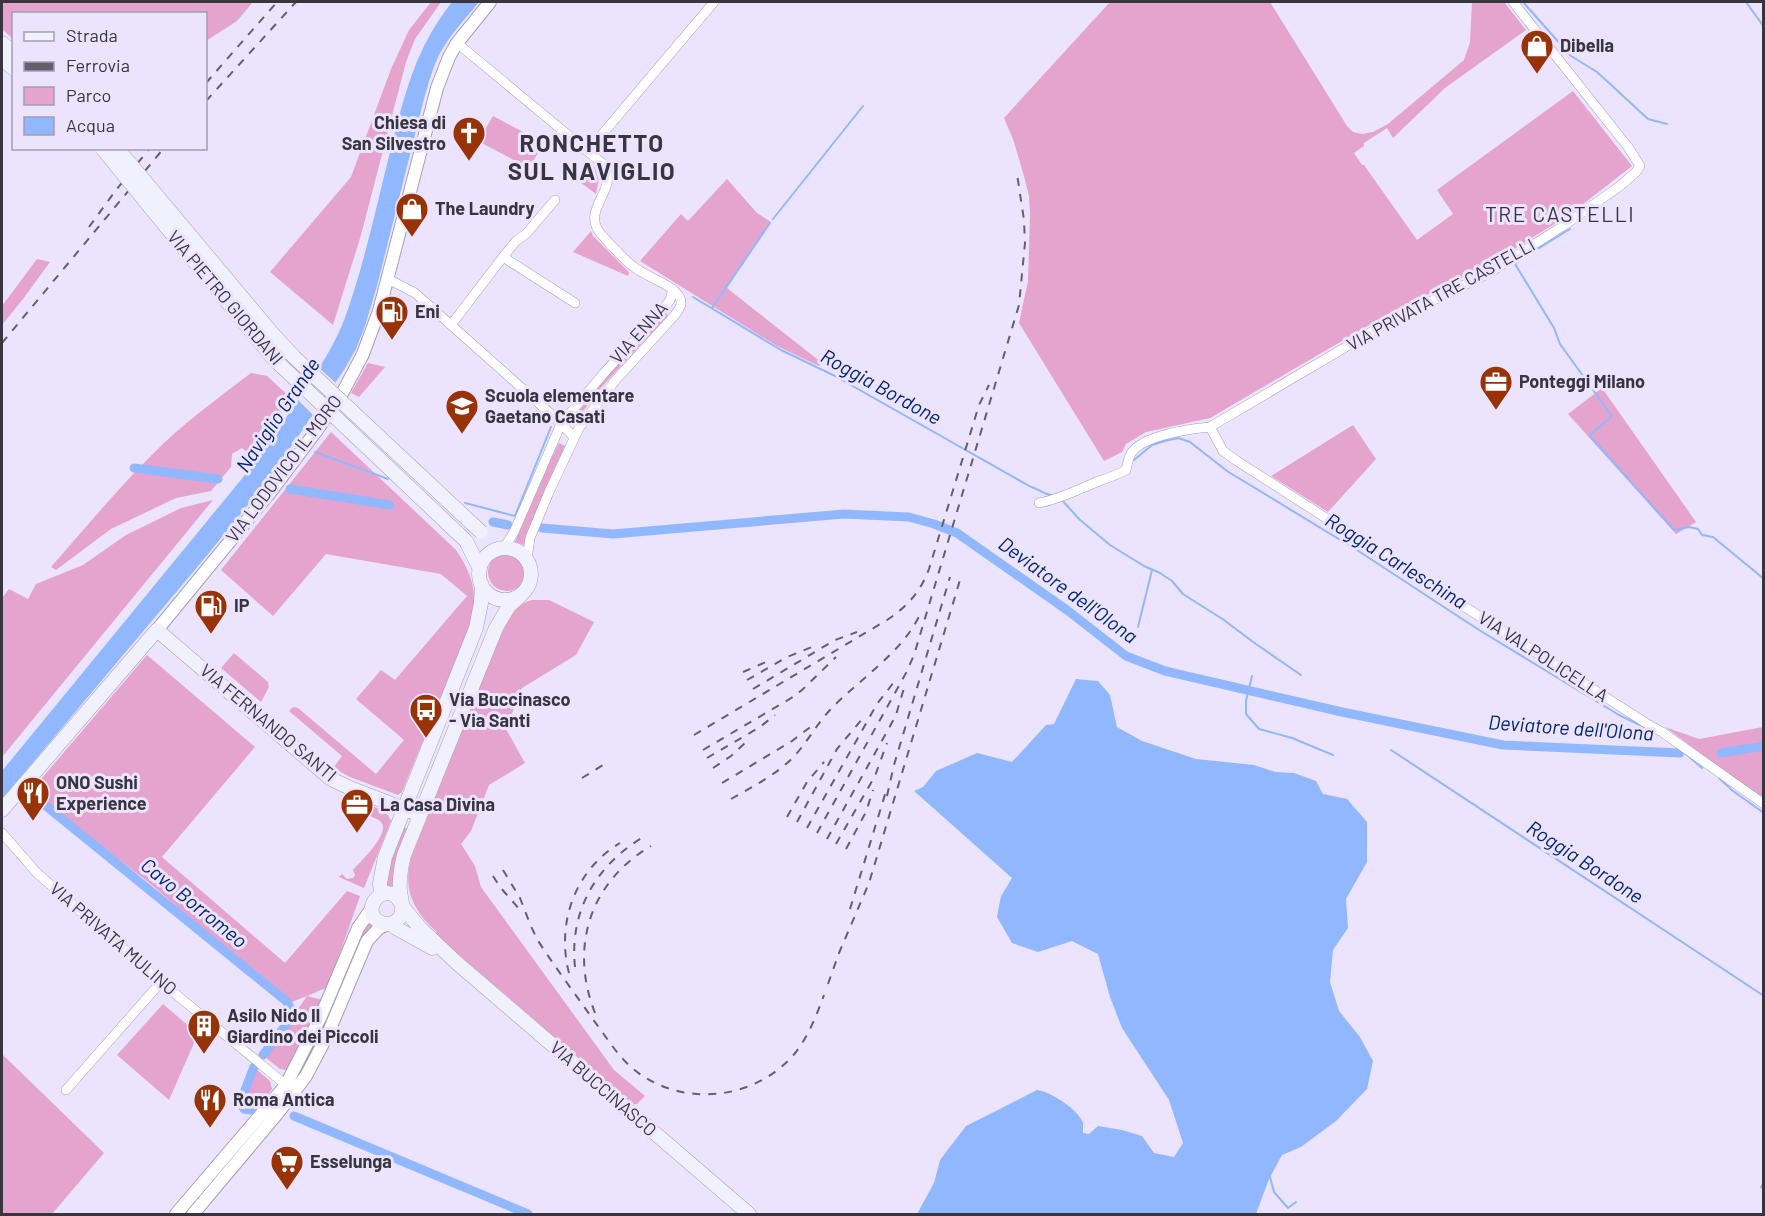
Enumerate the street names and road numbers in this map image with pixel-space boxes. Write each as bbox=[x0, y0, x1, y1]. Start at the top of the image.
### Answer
street label: VIA PIETRO GIORDANI bbox=[163, 226, 288, 369]
street label: VIA PRIVATA TRE CASTELLI bbox=[1343, 233, 1539, 355]
street label: VIA ENNA bbox=[605, 297, 672, 368]
street label: VIA LODOVICO IL MORO bbox=[221, 390, 346, 547]
street label: VIA VALPOLICELLA bbox=[1474, 606, 1613, 706]
street label: VIA FERNANDO SANTI bbox=[196, 659, 341, 786]
street label: VIA PRIVATA MULINO bbox=[46, 877, 182, 999]
street label: VIA BUCCINASCO bbox=[546, 1036, 661, 1141]

